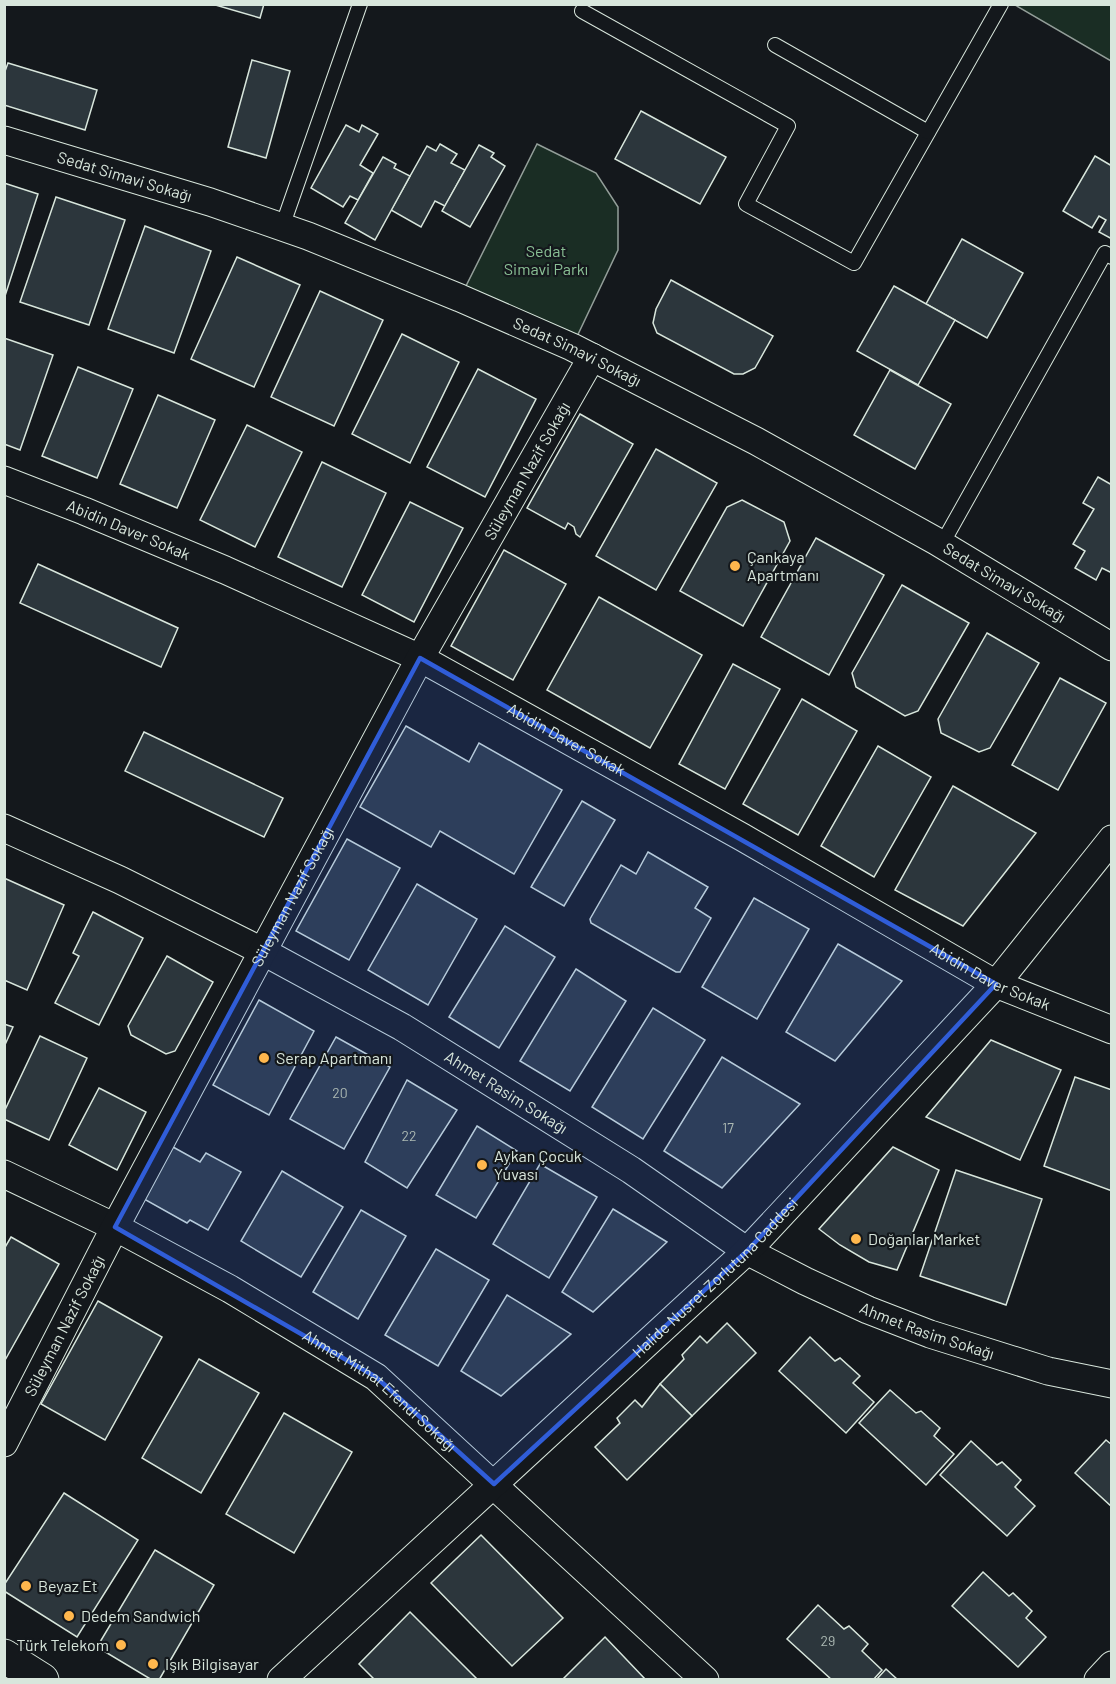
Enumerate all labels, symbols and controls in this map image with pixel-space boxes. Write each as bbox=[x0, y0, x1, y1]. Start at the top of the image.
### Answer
street label: Sedat Simavi Sokağı bbox=[55, 147, 194, 205]
park label: Sedat Simavi Parkı bbox=[504, 241, 588, 278]
street label: Sedat Simavi Sokağı bbox=[511, 313, 645, 390]
street label: Süleyman Nazif Sokağı bbox=[480, 398, 573, 543]
street label: Abidin Daver Sokak bbox=[64, 495, 193, 563]
street label: Sedat Simavi Sokağı bbox=[940, 538, 1070, 626]
place label: Çankaya Apartmanı bbox=[747, 547, 819, 584]
marker: Çankaya Apartmanı bbox=[728, 559, 742, 573]
street label: Abidin Daver Sokak bbox=[504, 698, 629, 779]
street label: Süleyman Nazif Sokağı bbox=[247, 823, 337, 969]
street label: Abidin Daver Sokak bbox=[927, 938, 1053, 1014]
street label: Ahmet Rasim Sokağı bbox=[441, 1046, 571, 1137]
place label: Serap Apartmanı bbox=[276, 1048, 392, 1067]
marker: Serap Apartmanı bbox=[257, 1051, 271, 1065]
house number: 20 bbox=[332, 1084, 348, 1101]
house number: 17 bbox=[722, 1119, 734, 1136]
house number: 22 bbox=[401, 1127, 417, 1144]
place label: Aykan Çocuk Yuvası bbox=[494, 1146, 582, 1183]
marker: Aykan Çocuk Yuvası bbox=[475, 1158, 489, 1172]
street label: Halide Nusret Zorlutuna Caddesi bbox=[628, 1193, 801, 1361]
place label: Doğanlar Market bbox=[868, 1229, 980, 1248]
marker: Doğanlar Market bbox=[849, 1232, 863, 1246]
street label: Süleyman Nazif Sokağı bbox=[20, 1252, 108, 1399]
street label: Ahmet Rasim Sokağı bbox=[857, 1298, 997, 1363]
street label: Ahmet Mithat Efendi Sokağı bbox=[299, 1325, 461, 1455]
place label: Beyaz Et bbox=[38, 1576, 98, 1595]
marker: Beyaz Et bbox=[19, 1579, 33, 1593]
place label: Dedem Sandwich bbox=[81, 1606, 200, 1625]
marker: Dedem Sandwich bbox=[62, 1609, 76, 1623]
house number: 29 bbox=[821, 1632, 835, 1649]
place label: Türk Telekom bbox=[17, 1635, 109, 1654]
marker: Türk Telekom bbox=[114, 1638, 128, 1652]
place label: Işık Bilgisayar bbox=[165, 1654, 259, 1673]
marker: Işık Bilgisayar bbox=[146, 1657, 160, 1671]

